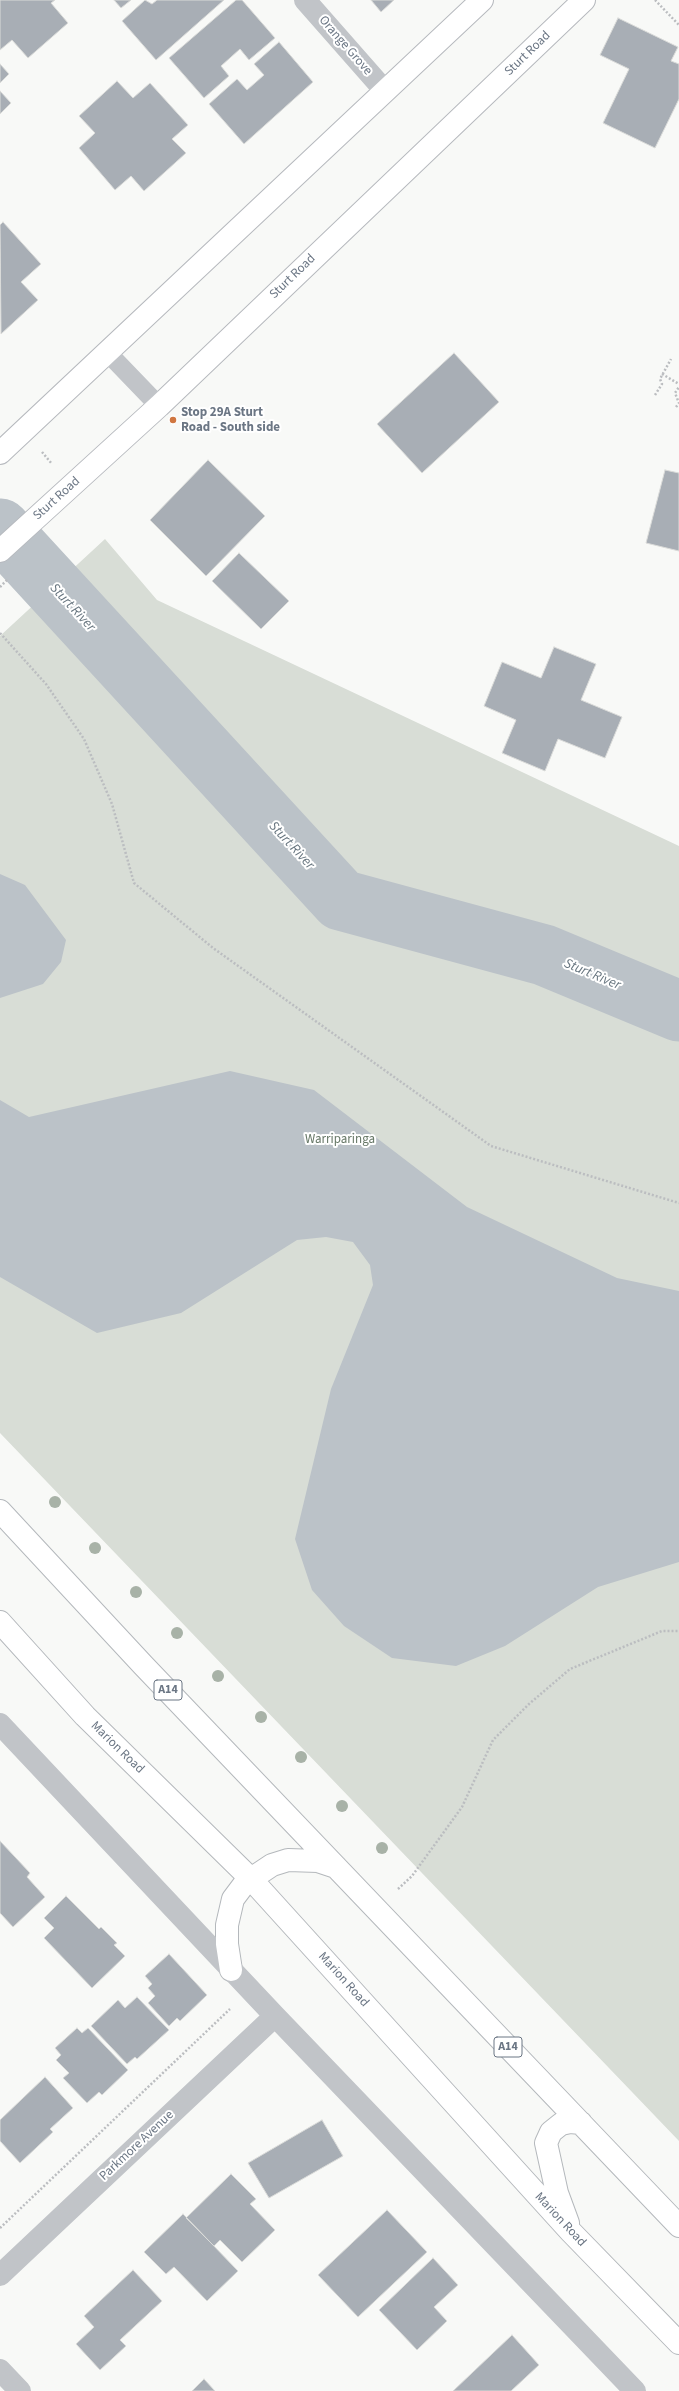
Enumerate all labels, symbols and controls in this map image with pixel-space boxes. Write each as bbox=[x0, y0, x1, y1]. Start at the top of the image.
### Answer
street label: Orange Grove bbox=[315, 13, 375, 79]
street label: Sturt Road bbox=[502, 28, 554, 80]
street label: Sturt Road bbox=[267, 251, 319, 303]
place label: Stop 29A Sturt Road - South side bbox=[181, 405, 280, 436]
marker: Stop 29A Sturt Road - South side bbox=[168, 415, 178, 425]
street label: Sturt Road bbox=[30, 474, 84, 524]
water label: Sturt River bbox=[45, 580, 99, 636]
water label: Sturt River bbox=[264, 818, 318, 874]
water label: Sturt River bbox=[561, 956, 623, 994]
park label: Warriparinga bbox=[305, 1132, 375, 1148]
road number: A14 bbox=[154, 1680, 182, 1700]
street label: Marion Road bbox=[87, 1719, 147, 1777]
street label: Marion Road bbox=[314, 1949, 372, 2011]
road number: A14 bbox=[494, 2037, 522, 2057]
street label: Parkmore Avenue bbox=[97, 2108, 177, 2184]
street label: Marion Road bbox=[531, 2190, 589, 2250]

